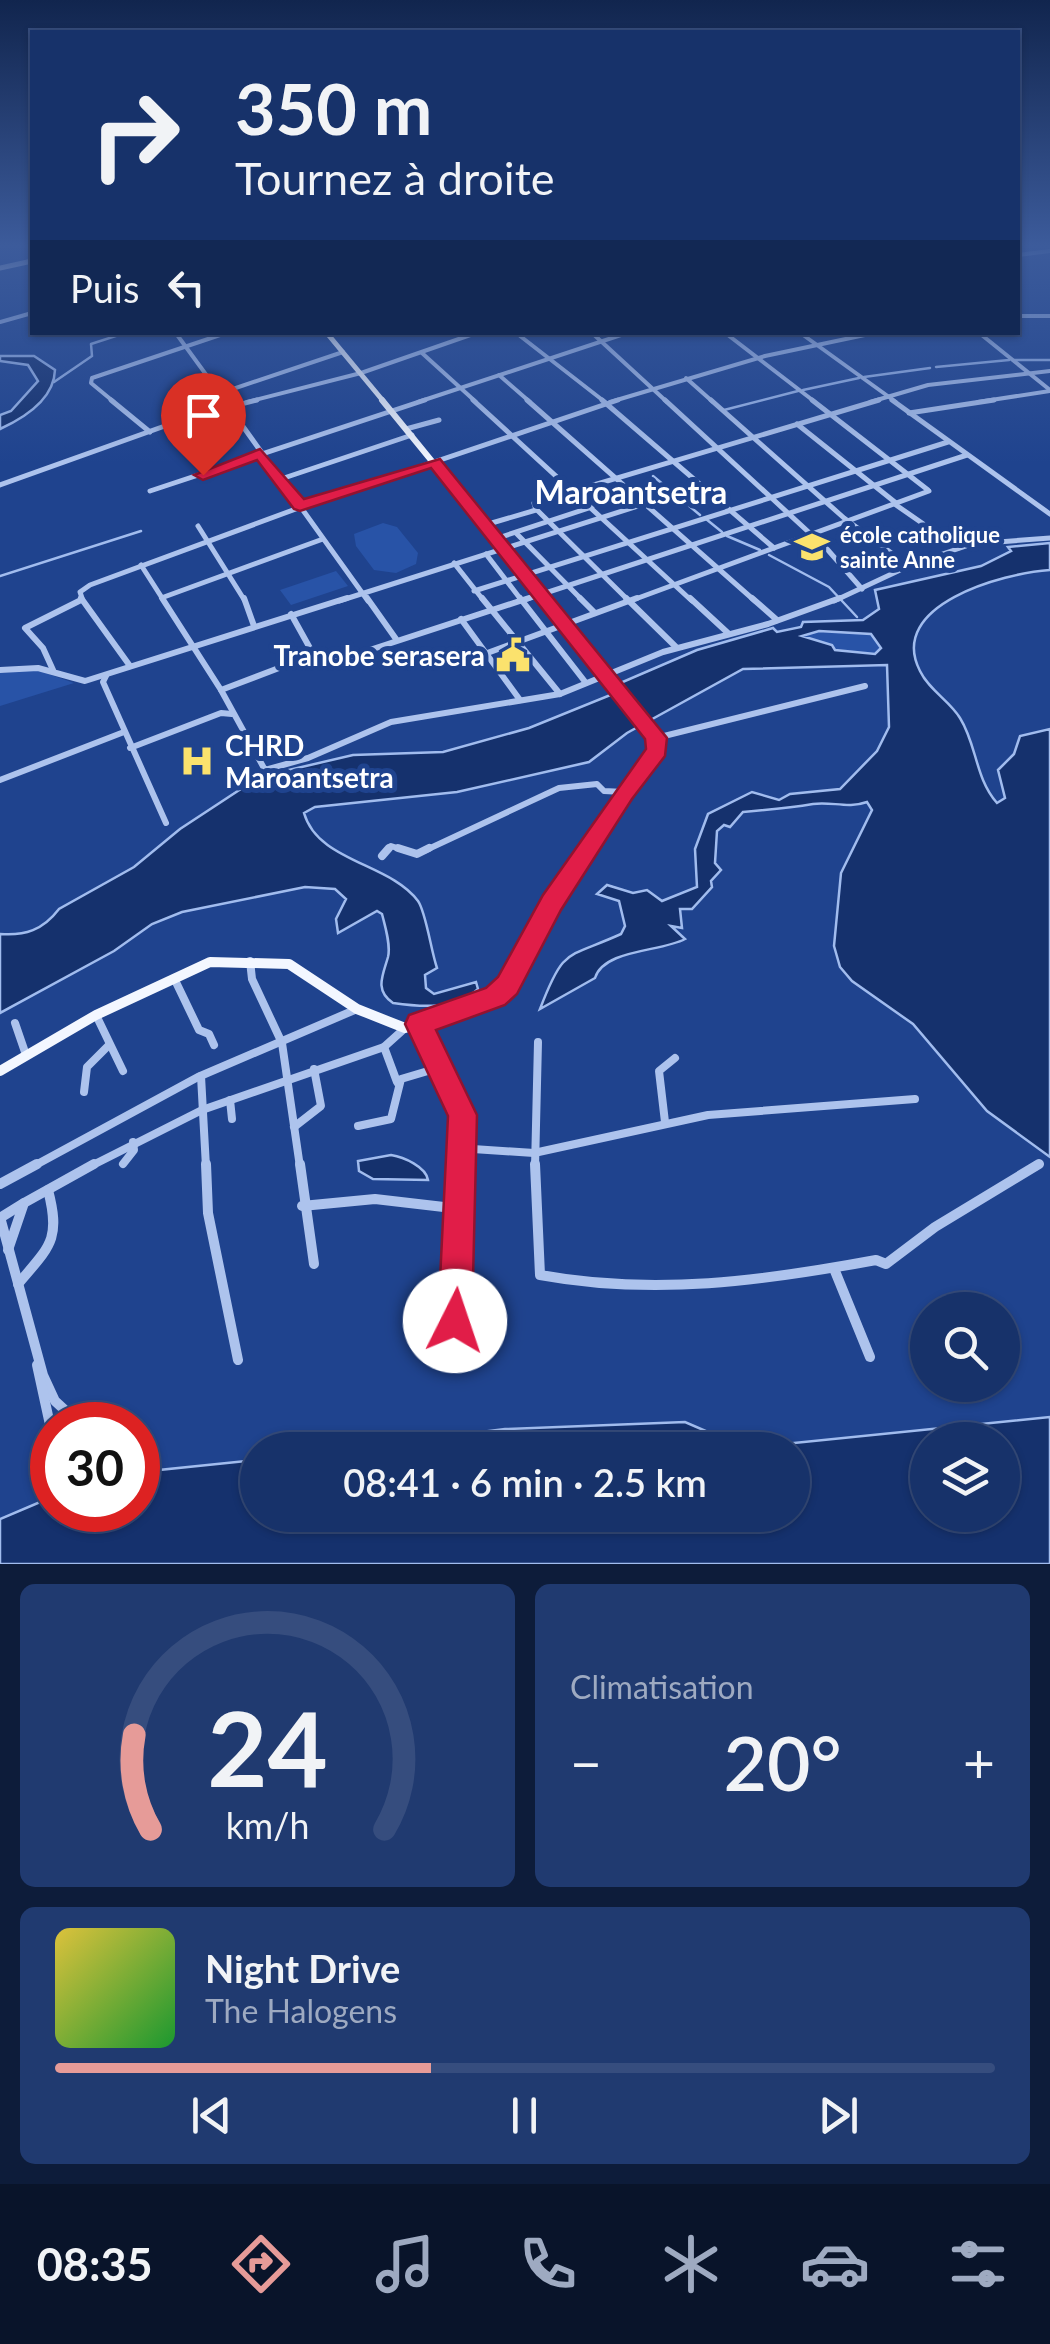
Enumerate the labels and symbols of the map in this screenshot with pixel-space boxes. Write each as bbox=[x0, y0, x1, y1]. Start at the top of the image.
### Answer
pin bbox=[161, 373, 246, 476]
district label: Maroantsetra bbox=[535, 472, 727, 511]
place label: école catholique sainte Anne bbox=[840, 521, 1000, 573]
school or university icon: école catholique sainte Anne bbox=[793, 528, 831, 566]
public building icon: Tranobe serasera bbox=[494, 636, 532, 674]
place label: Tranobe serasera bbox=[274, 638, 485, 672]
place label: CHRD Maroantsetra bbox=[225, 728, 394, 794]
hospital icon: CHRD Maroantsetra bbox=[178, 742, 216, 780]
position arrow bbox=[403, 1269, 507, 1373]
speed limit sign: 30 bbox=[30, 1402, 160, 1532]

